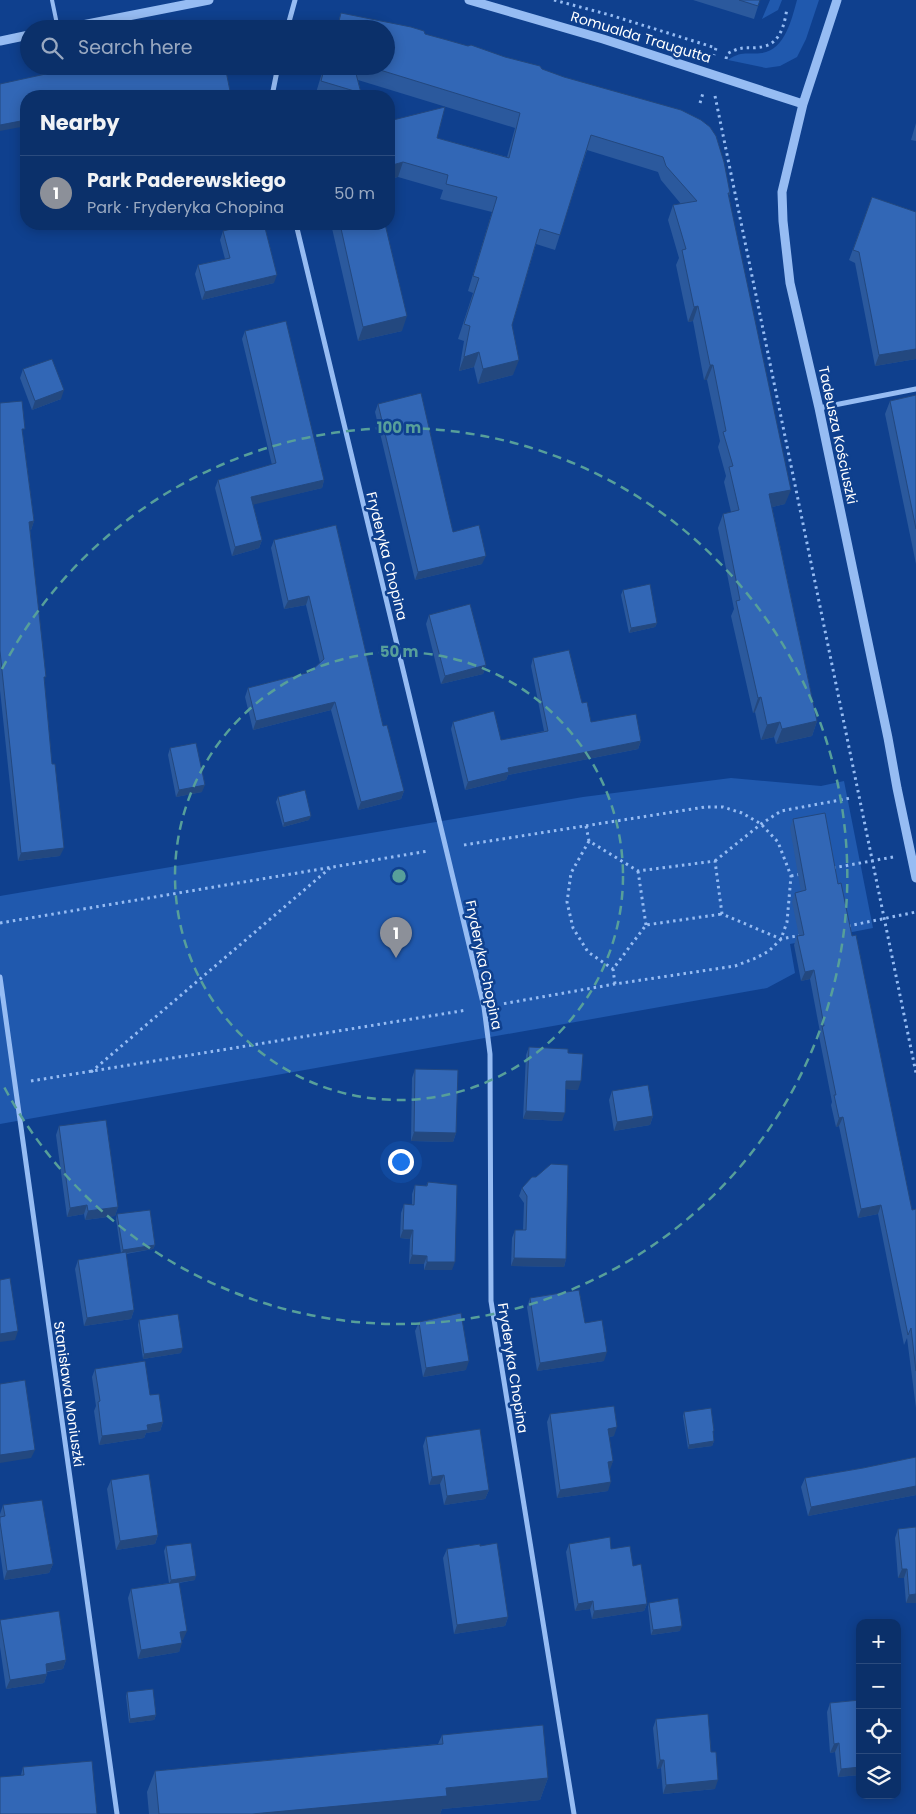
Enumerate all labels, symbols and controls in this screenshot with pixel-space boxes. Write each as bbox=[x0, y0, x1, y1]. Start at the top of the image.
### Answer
street label: Romualda Traugutta bbox=[568, 6, 714, 68]
search box bbox=[20, 20, 395, 75]
icon: search bbox=[38, 34, 66, 62]
text: Search here bbox=[78, 34, 192, 61]
text: Nearby bbox=[40, 108, 120, 137]
text: Park Paderewskiego bbox=[87, 167, 286, 194]
text: 1 bbox=[53, 182, 59, 205]
text: 50 m bbox=[334, 182, 375, 205]
text: Park · Fryderyka Chopina bbox=[87, 196, 284, 219]
street label: Tadeusza Kościuszki bbox=[814, 364, 862, 506]
text: 100 m bbox=[377, 417, 421, 438]
street label: Fryderyka Chopina bbox=[361, 490, 413, 622]
text: 50 m bbox=[380, 641, 418, 662]
centre of rings bbox=[390, 867, 408, 885]
street label: Fryderyka Chopina bbox=[461, 898, 507, 1032]
pin: 1 bbox=[380, 917, 412, 958]
your location bbox=[388, 1149, 414, 1175]
street label: Fryderyka Chopina bbox=[493, 1301, 533, 1435]
street label: Stanisława Moniuszki bbox=[49, 1320, 89, 1468]
map controls bbox=[856, 1619, 901, 1799]
button: + bbox=[856, 1619, 901, 1664]
button: − bbox=[856, 1664, 901, 1709]
button: locate bbox=[856, 1709, 901, 1754]
button: layers bbox=[856, 1754, 901, 1799]

